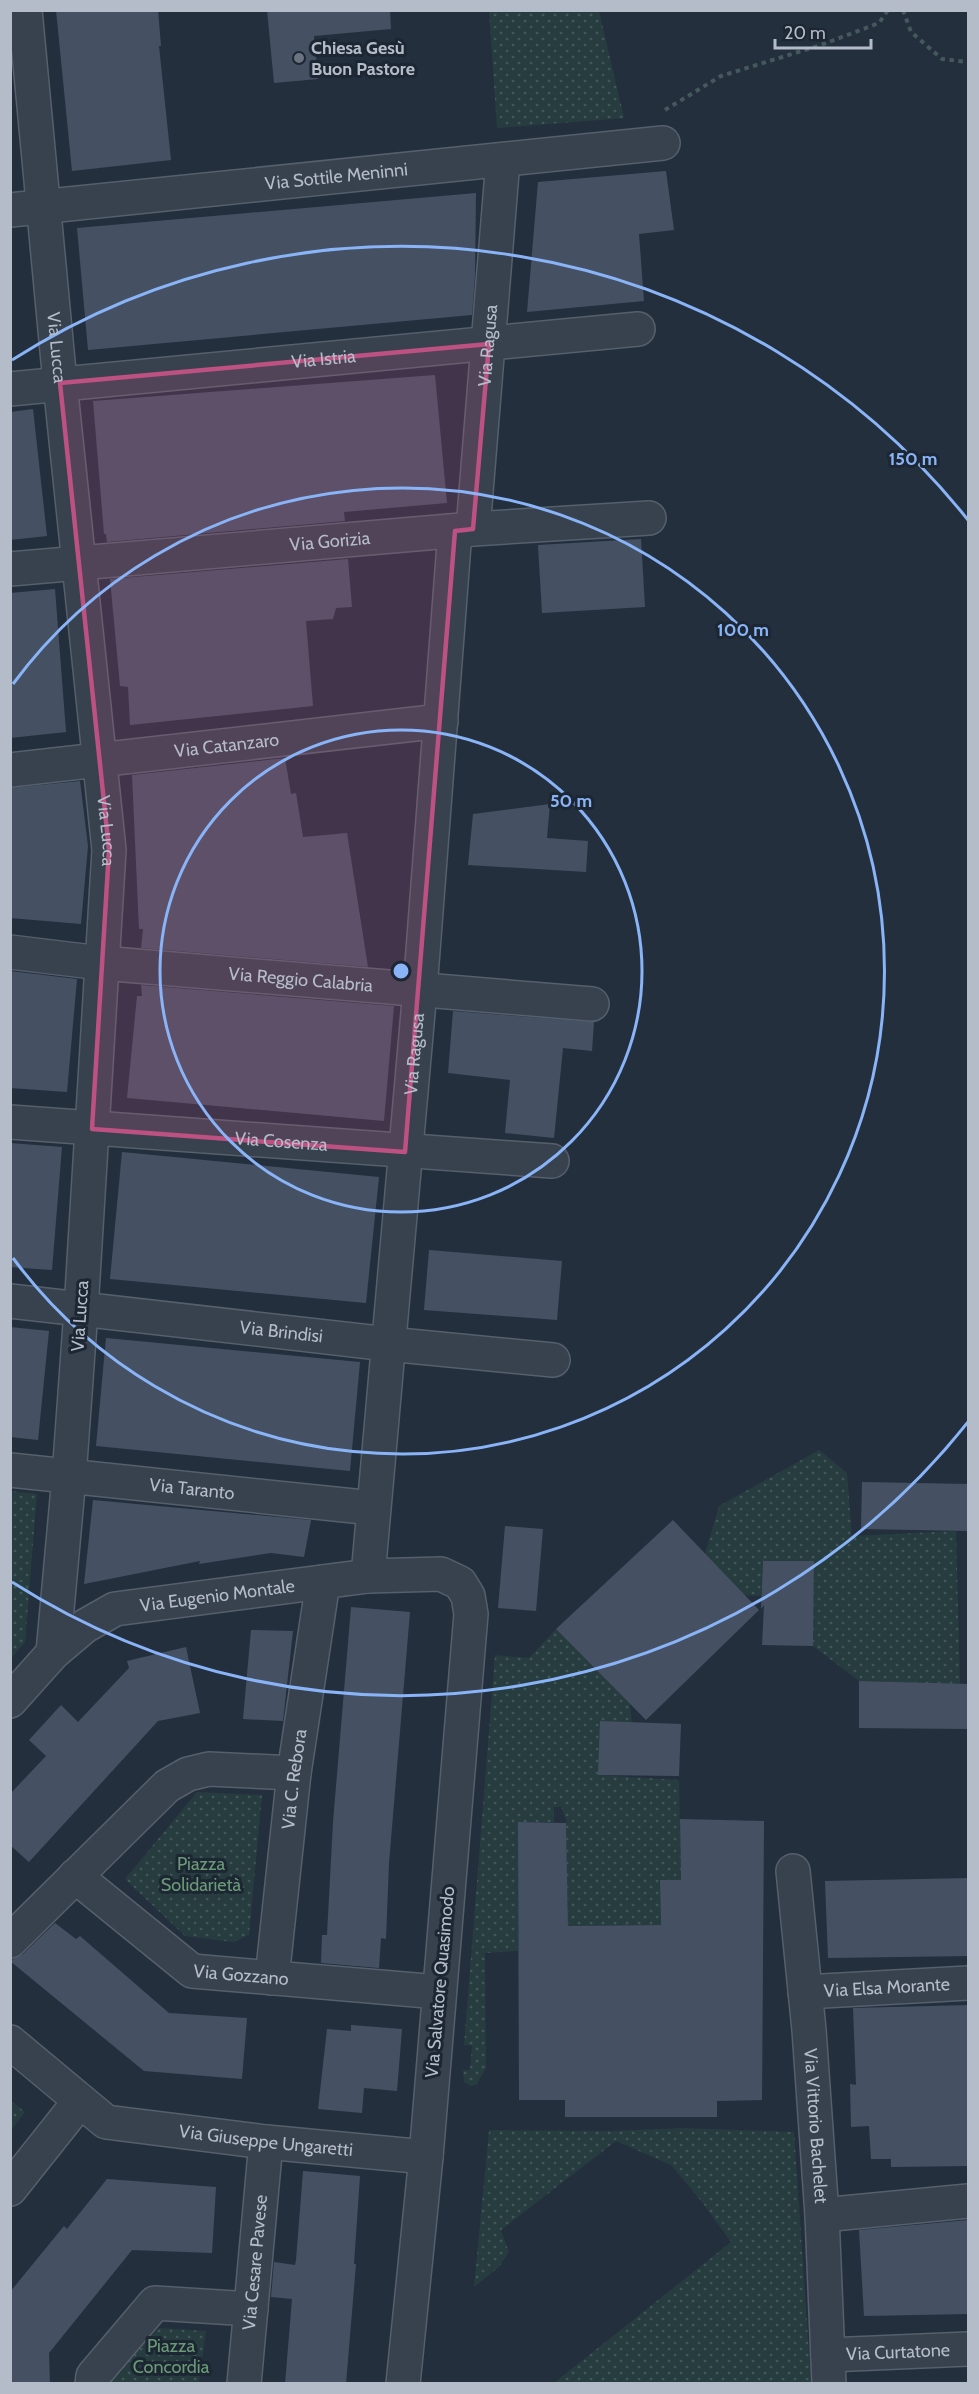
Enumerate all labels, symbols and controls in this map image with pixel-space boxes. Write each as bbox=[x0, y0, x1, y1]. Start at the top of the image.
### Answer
scale bar bbox=[775, 12, 871, 50]
text: 20 m bbox=[784, 22, 826, 44]
place label: Chiesa Gesù Buon Pastore bbox=[311, 37, 415, 80]
marker: Chiesa Gesù Buon Pastore bbox=[292, 51, 306, 65]
street label: Via Sottile Meninni bbox=[264, 158, 409, 195]
street label: Via Ragusa bbox=[474, 303, 502, 387]
street label: Via Lucca bbox=[42, 311, 71, 385]
street label: Via Istria bbox=[290, 345, 357, 373]
text: 150 m bbox=[889, 448, 937, 470]
street label: Via Gorizia bbox=[289, 527, 371, 556]
text: 100 m bbox=[717, 619, 769, 641]
street label: Via Catanzaro bbox=[173, 728, 280, 762]
text: 50 m bbox=[550, 790, 592, 812]
street label: Via Lucca bbox=[92, 794, 120, 868]
centre of rings bbox=[391, 961, 411, 981]
street label: Via Reggio Calabria bbox=[228, 963, 374, 997]
street label: Via Ragusa bbox=[400, 1012, 429, 1096]
street label: Via Cosenza bbox=[234, 1127, 329, 1156]
street label: Via Lucca bbox=[67, 1279, 93, 1352]
street label: Via Brindisi bbox=[238, 1316, 324, 1348]
street label: Via Taranto bbox=[148, 1474, 236, 1504]
street label: Via Eugenio Montale bbox=[139, 1575, 296, 1617]
street label: Via C. Rebora bbox=[277, 1727, 312, 1831]
park label: Piazza Solidarietà bbox=[161, 1853, 242, 1896]
street label: Via Salvatore Quasimodo bbox=[421, 1885, 459, 2079]
street label: Via Gozzano bbox=[193, 1960, 290, 1990]
street label: Via Elsa Morante bbox=[823, 1973, 951, 2002]
street label: Via Vittorio Bachelet bbox=[799, 2048, 832, 2204]
street label: Via Giuseppe Ungaretti bbox=[178, 2120, 354, 2161]
street label: Via Cesare Pavese bbox=[238, 2194, 272, 2331]
park label: Piazza Concordia bbox=[133, 2335, 210, 2378]
street label: Via Curtatone bbox=[846, 2339, 950, 2365]

